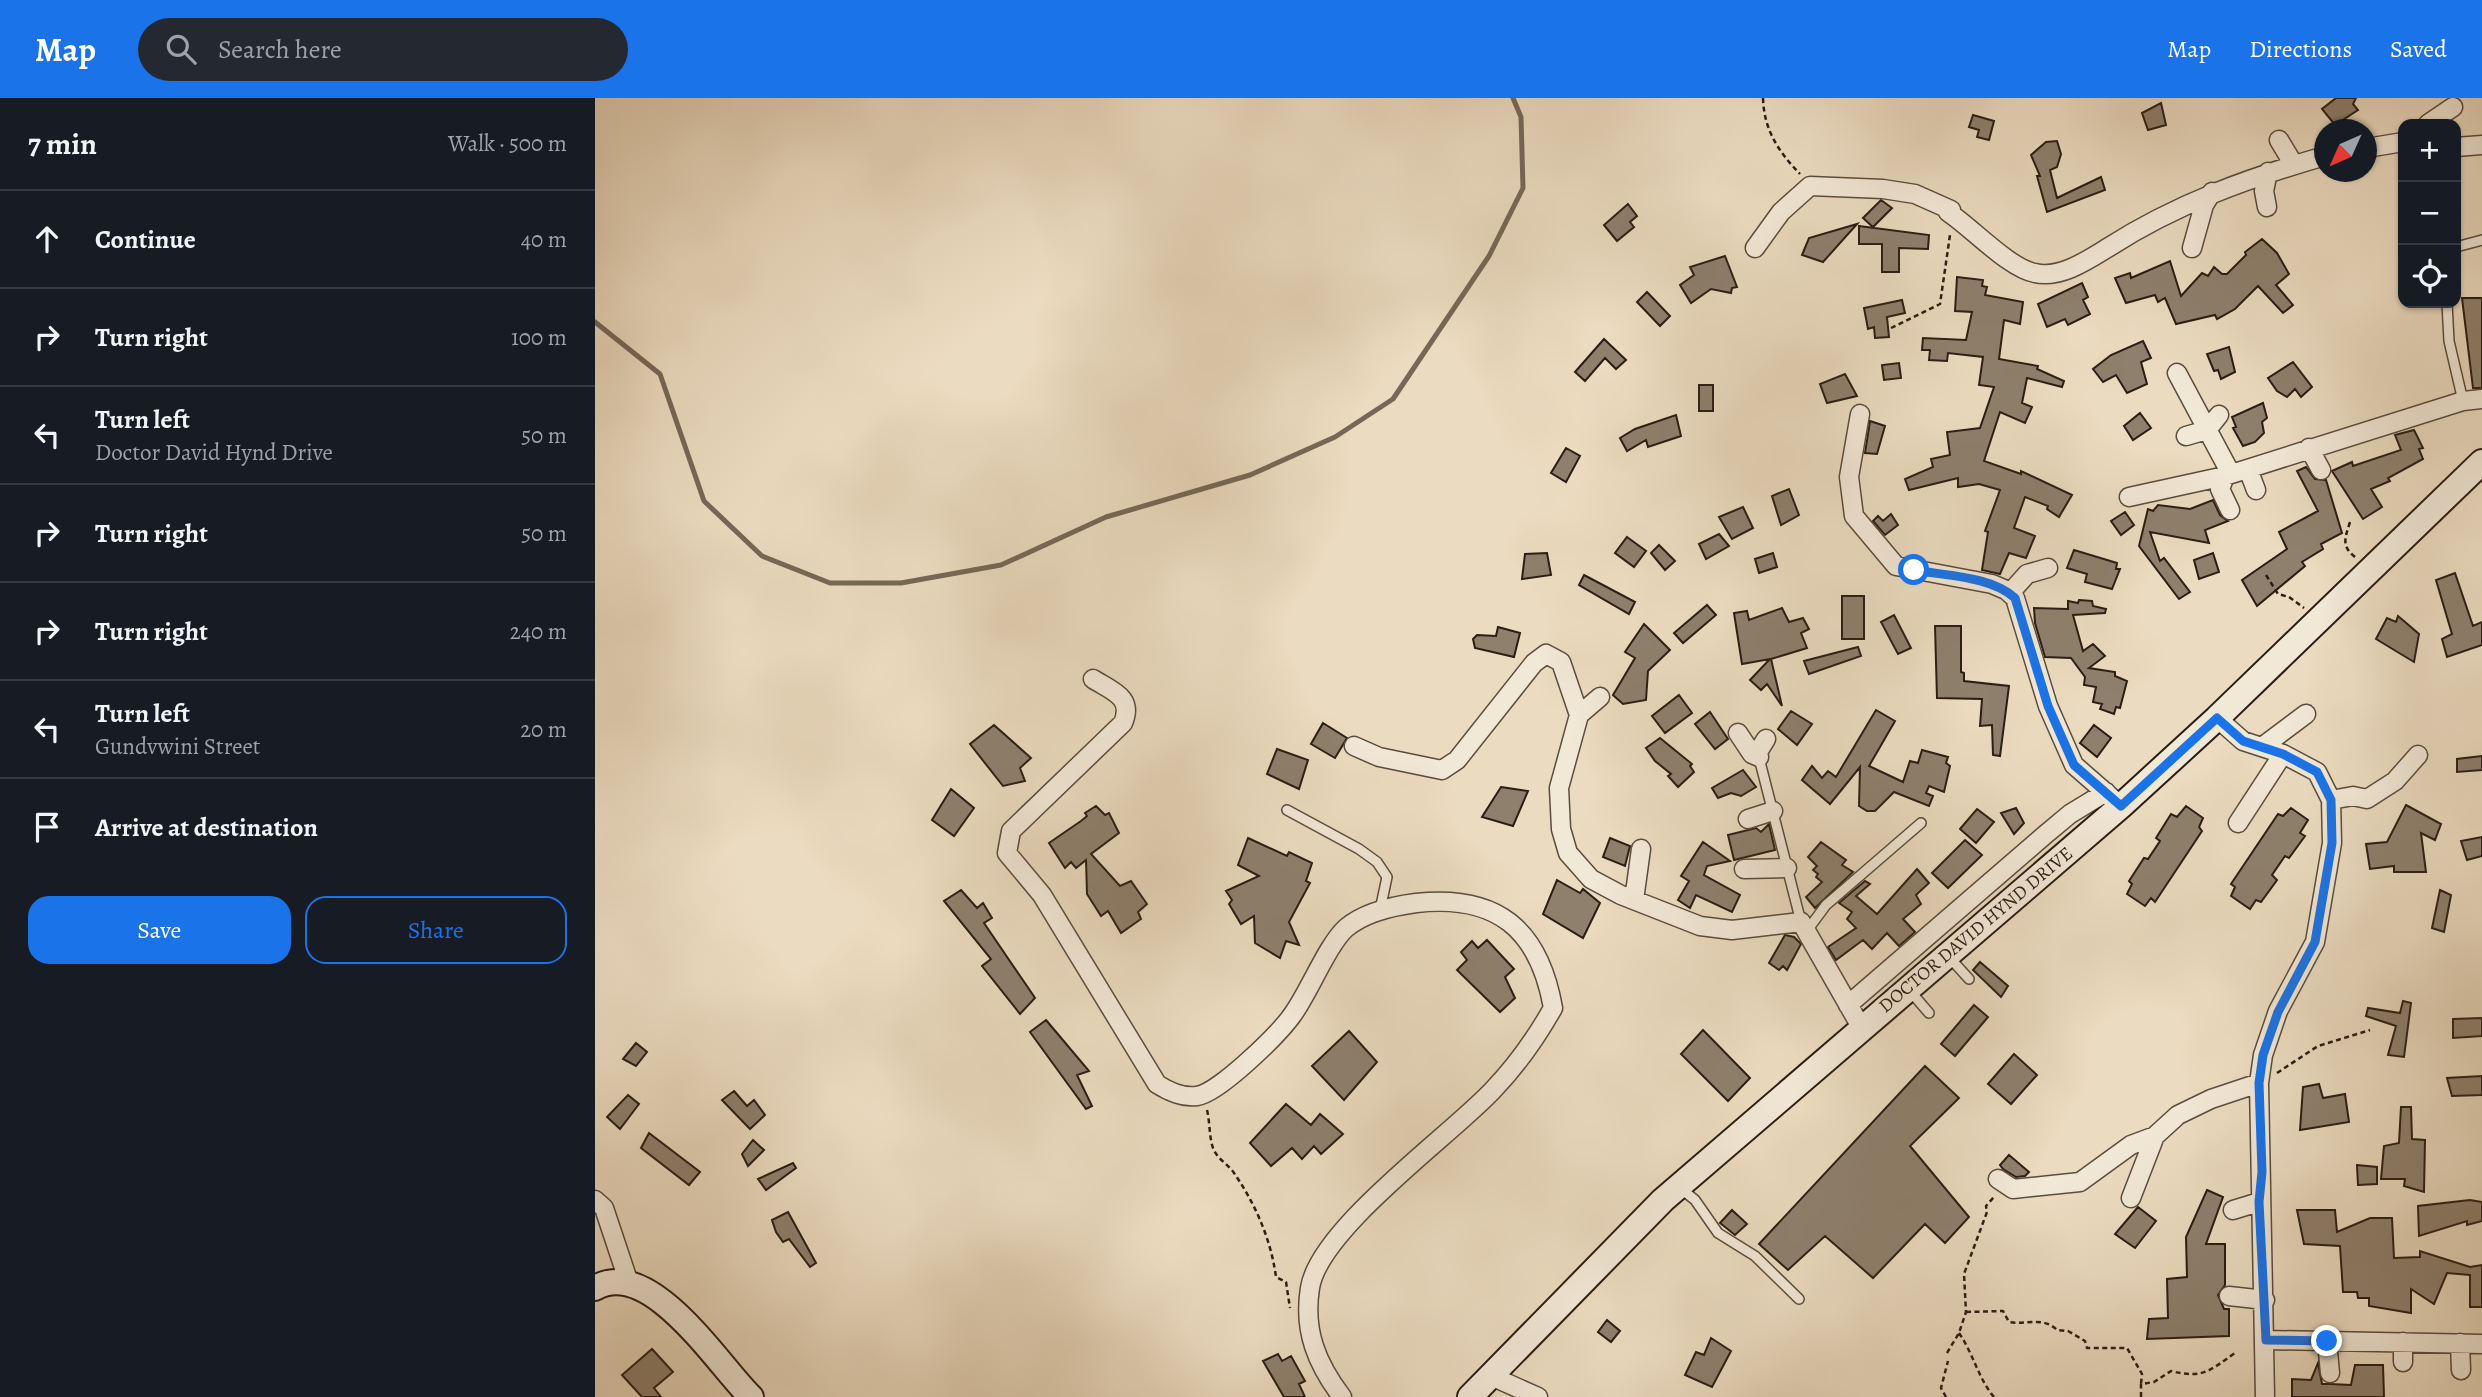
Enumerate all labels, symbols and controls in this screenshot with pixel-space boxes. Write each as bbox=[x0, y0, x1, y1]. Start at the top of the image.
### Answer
search box bbox=[138, 18, 628, 81]
text: Map bbox=[35, 27, 96, 72]
icon: search bbox=[162, 30, 200, 68]
text: Search here bbox=[218, 32, 342, 67]
text: Map bbox=[2167, 33, 2211, 65]
text: Directions bbox=[2249, 33, 2352, 65]
text: Saved bbox=[2390, 33, 2447, 65]
north arrow bbox=[2314, 119, 2377, 182]
map controls bbox=[2398, 119, 2461, 308]
button: + bbox=[2398, 119, 2461, 182]
text: 7 min bbox=[28, 124, 97, 164]
text: Walk · 500 m bbox=[448, 128, 567, 159]
button: − bbox=[2398, 182, 2461, 245]
icon: ahead bbox=[28, 220, 66, 258]
text: Continue bbox=[95, 222, 196, 257]
text: 40 m bbox=[521, 224, 567, 255]
button: locate bbox=[2398, 245, 2461, 308]
icon: right bbox=[28, 318, 66, 356]
text: Turn right bbox=[95, 320, 208, 355]
text: 100 m bbox=[511, 322, 567, 353]
text: Turn left bbox=[95, 402, 190, 437]
icon: left bbox=[28, 416, 66, 454]
text: 50 m bbox=[521, 420, 567, 451]
text: Doctor David Hynd Drive bbox=[95, 437, 333, 468]
icon: right bbox=[28, 514, 66, 552]
text: Turn right bbox=[95, 516, 208, 551]
text: 50 m bbox=[521, 518, 567, 549]
route start bbox=[1898, 554, 1929, 585]
icon: right bbox=[28, 612, 66, 650]
text: Turn right bbox=[95, 614, 208, 649]
text: 240 m bbox=[510, 616, 567, 647]
text: Turn left bbox=[95, 696, 190, 731]
icon: left bbox=[28, 710, 66, 748]
text: 20 m bbox=[520, 714, 567, 745]
text: Gundvwini Street bbox=[95, 731, 260, 762]
icon: arrive bbox=[28, 808, 66, 846]
text: Arrive at destination bbox=[95, 810, 318, 845]
street label: DOCTOR DAVID HYND DRIVE bbox=[1873, 841, 2078, 1019]
button: Save bbox=[28, 896, 291, 964]
button: Share bbox=[305, 896, 567, 964]
route end bbox=[2311, 1325, 2342, 1356]

